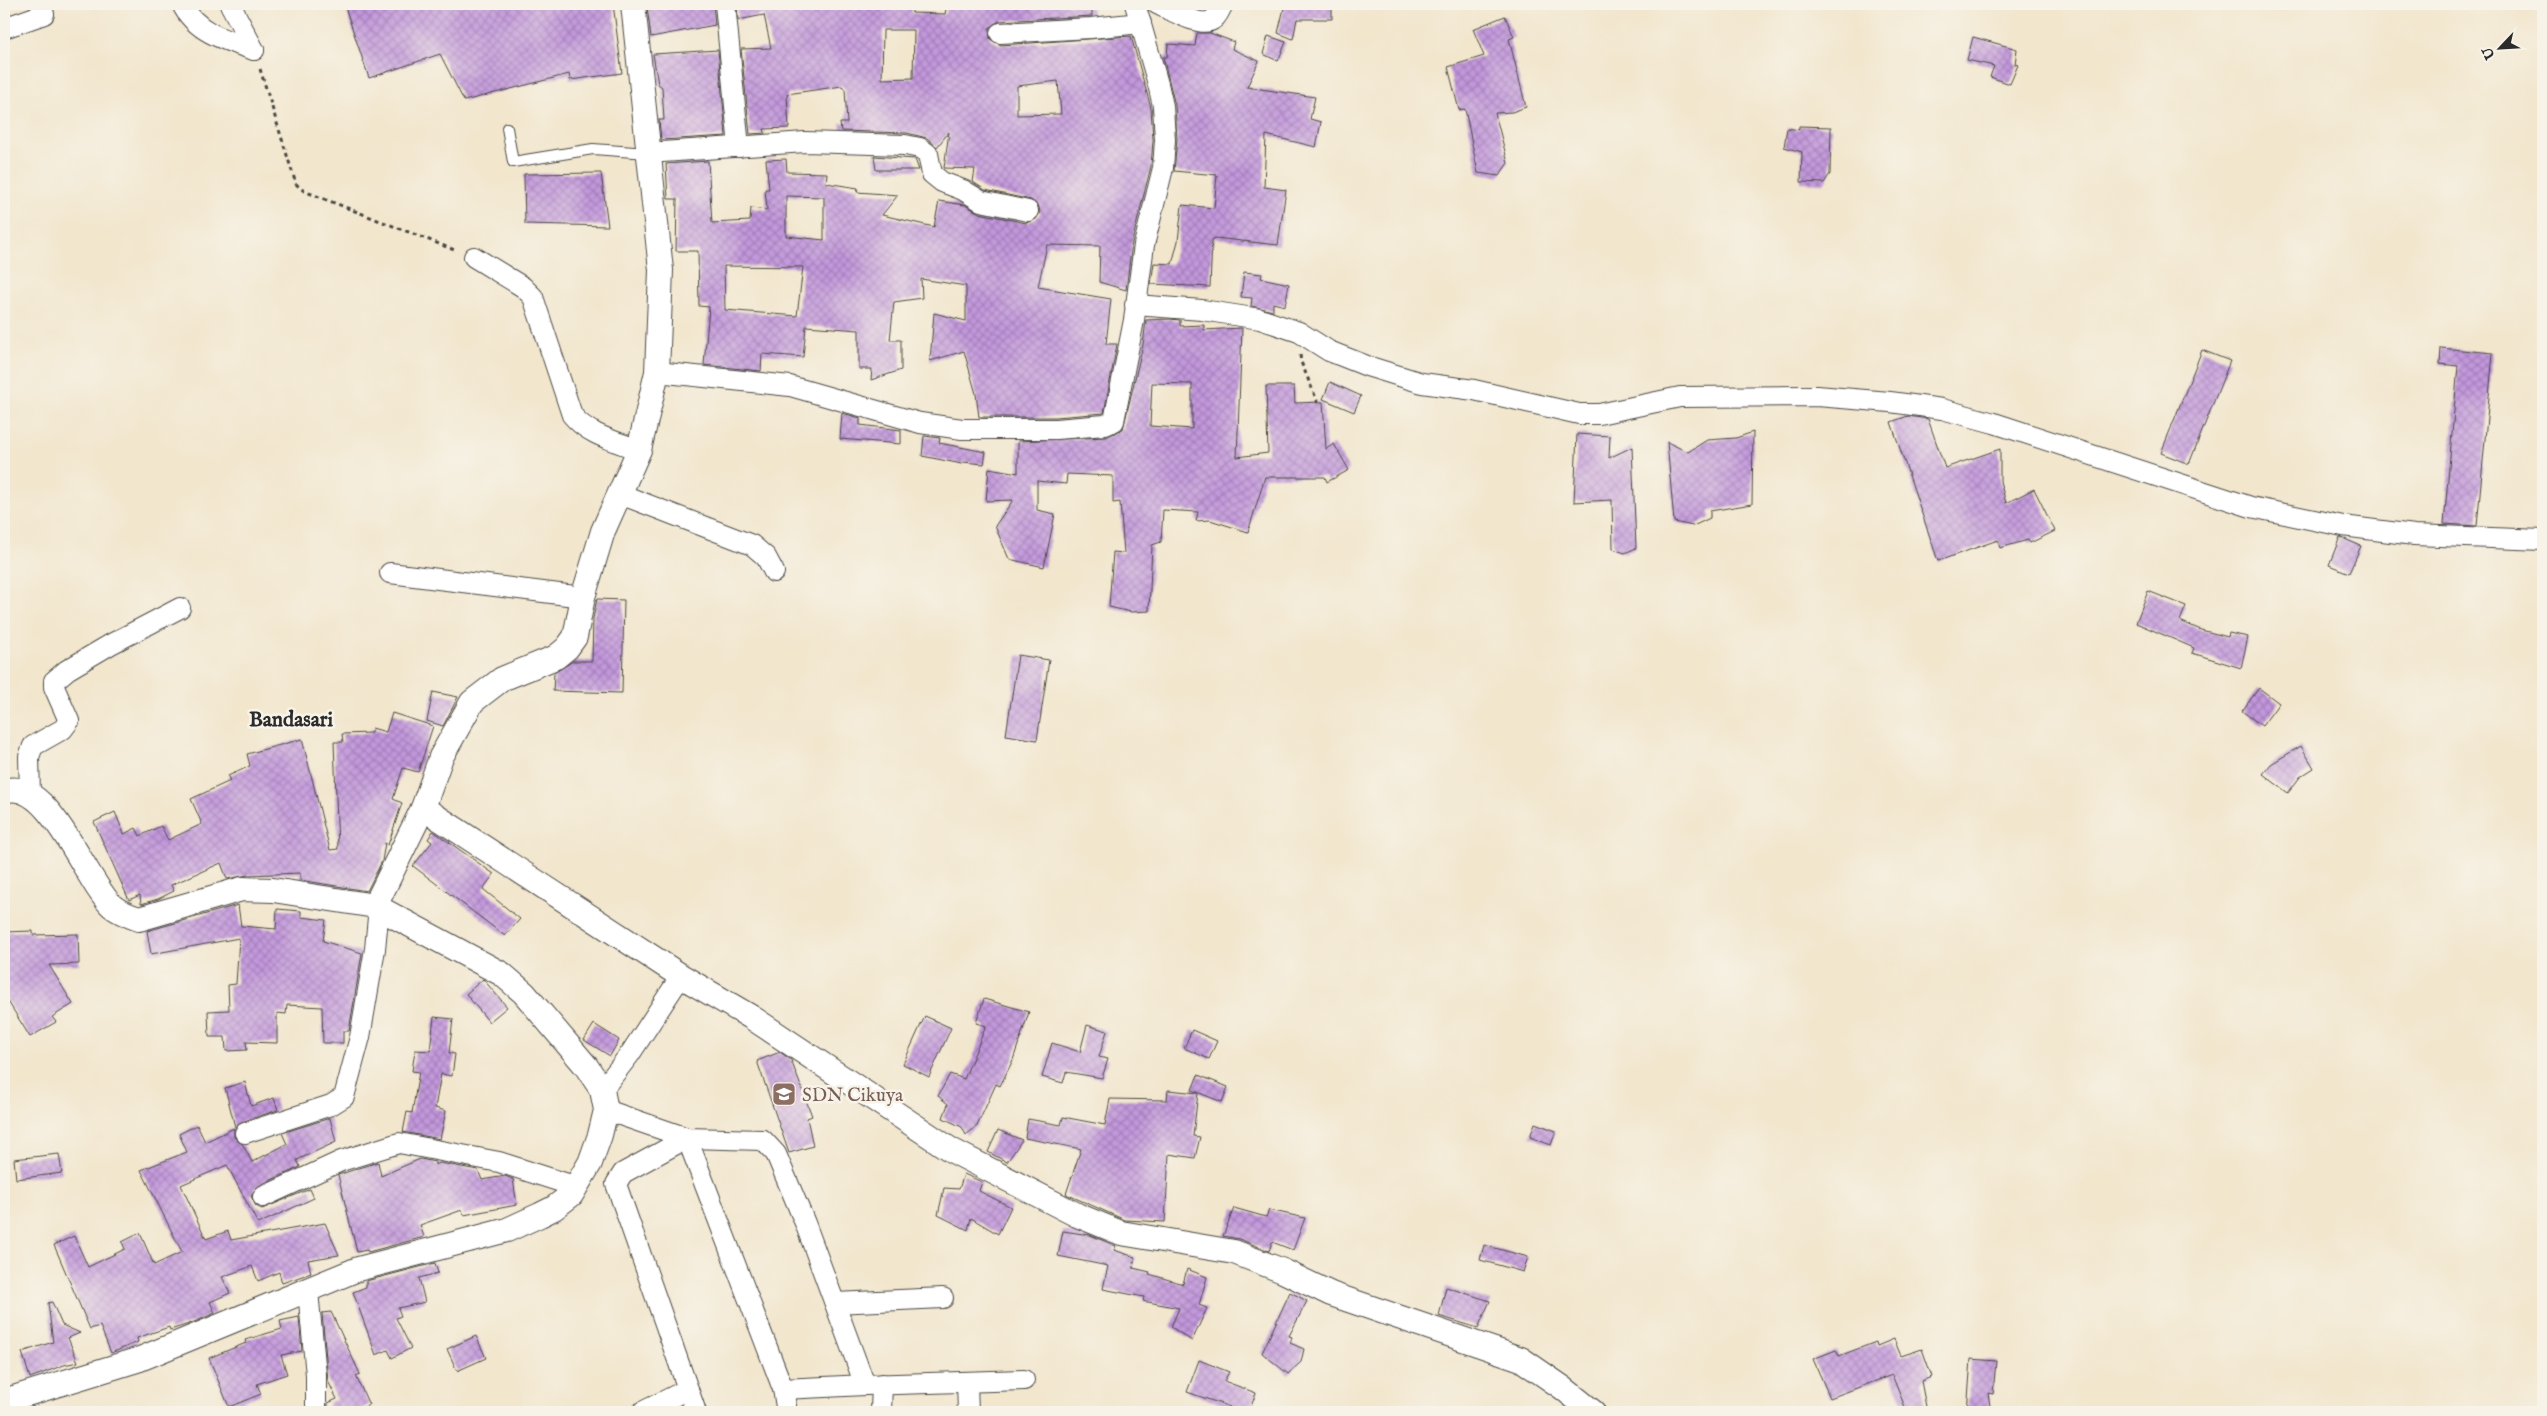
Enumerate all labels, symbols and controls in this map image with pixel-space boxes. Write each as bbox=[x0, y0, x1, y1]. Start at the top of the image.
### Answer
north arrow bbox=[2474, 22, 2524, 72]
text: U bbox=[2478, 43, 2500, 63]
district label: Bandasari bbox=[249, 707, 333, 734]
school or university icon: SDN Cikuya bbox=[771, 1081, 797, 1107]
place label: SDN Cikuya bbox=[802, 1084, 904, 1108]

